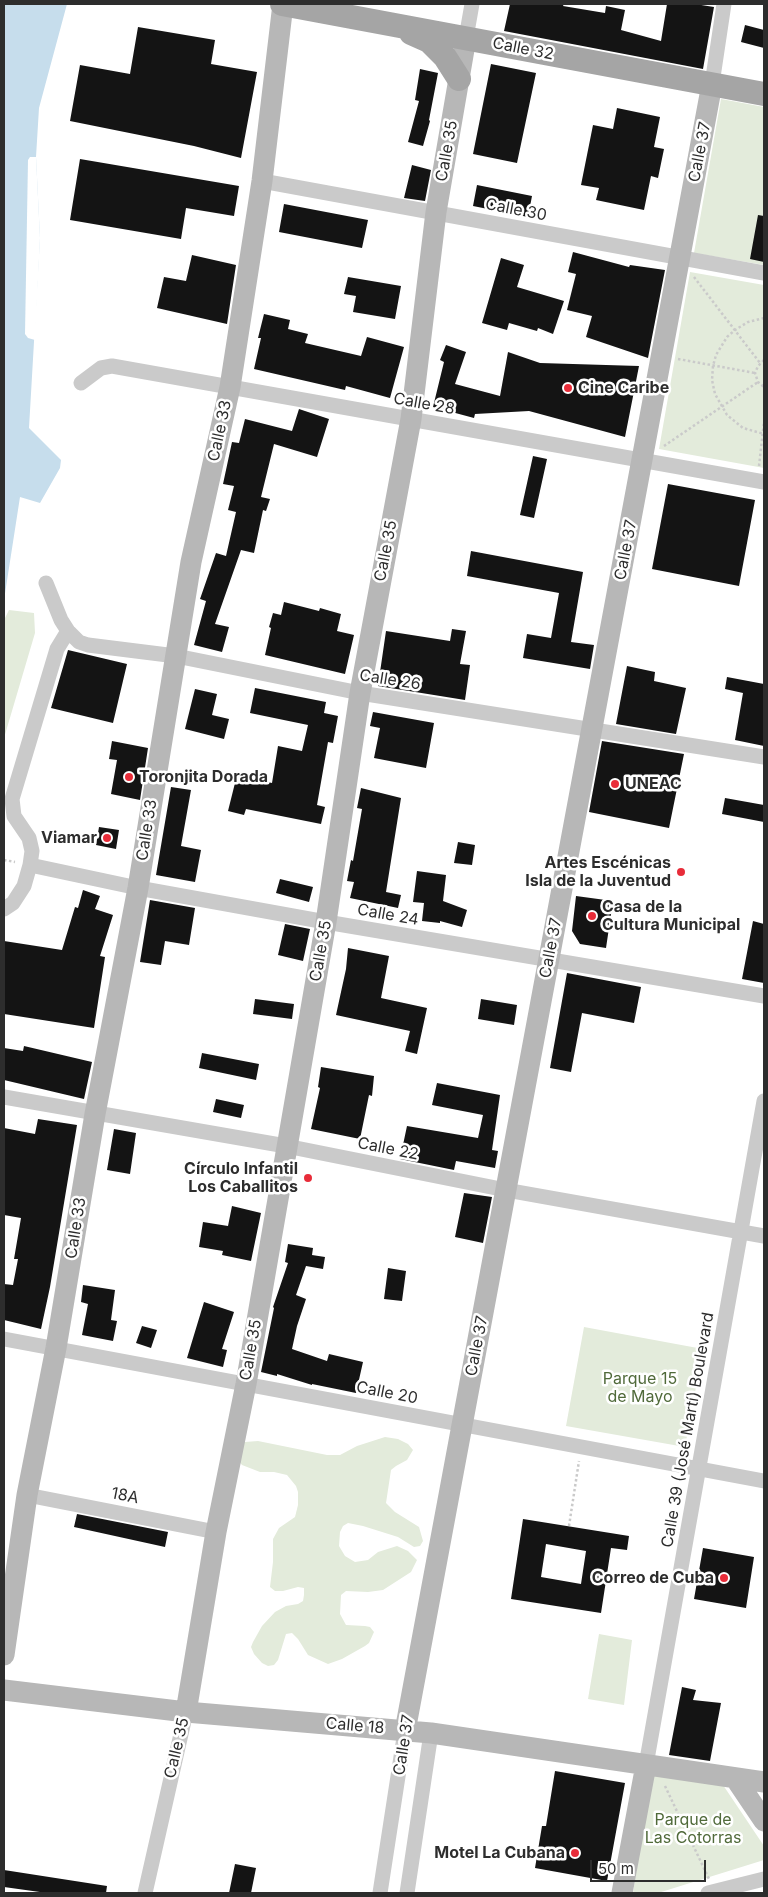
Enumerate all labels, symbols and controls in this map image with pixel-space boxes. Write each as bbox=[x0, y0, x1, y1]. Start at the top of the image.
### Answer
street label: Calle 32 bbox=[491, 34, 555, 64]
street label: Calle 35 bbox=[432, 119, 462, 183]
street label: Calle 37 bbox=[685, 120, 715, 184]
street label: Calle 30 bbox=[484, 195, 548, 225]
place label: Cine Caribe bbox=[578, 378, 669, 398]
marker: Cine Caribe bbox=[562, 382, 574, 394]
street label: Calle 28 bbox=[392, 389, 456, 419]
street label: Calle 33 bbox=[204, 399, 236, 463]
street label: Calle 37 bbox=[611, 518, 641, 582]
street label: Calle 35 bbox=[371, 519, 401, 583]
street label: Calle 26 bbox=[358, 666, 422, 694]
place label: Toronjita Dorada bbox=[139, 767, 268, 787]
marker: Toronjita Dorada bbox=[123, 771, 135, 783]
place label: UNEAC bbox=[625, 774, 682, 794]
marker: UNEAC bbox=[609, 778, 621, 790]
street label: Calle 33 bbox=[133, 798, 161, 862]
place label: Viamar bbox=[41, 828, 97, 848]
marker: Viamar bbox=[101, 832, 113, 844]
place label: Artes Escénicas Isla de la Juventud bbox=[525, 853, 671, 891]
marker: Artes Escénicas Isla de la Juventud bbox=[675, 866, 687, 878]
place label: Casa de la Cultura Municipal bbox=[602, 897, 740, 935]
street label: Calle 24 bbox=[356, 900, 420, 930]
marker: Casa de la Cultura Municipal bbox=[586, 910, 598, 922]
street label: Calle 37 bbox=[536, 916, 566, 980]
street label: Calle 35 bbox=[306, 919, 336, 983]
street label: Calle 22 bbox=[356, 1134, 420, 1164]
place label: Círculo Infantil Los Caballitos bbox=[184, 1159, 298, 1197]
marker: Círculo Infantil Los Caballitos bbox=[302, 1172, 314, 1184]
street label: Calle 33 bbox=[62, 1196, 90, 1260]
street label: Calle 39 (José Martí) Boulevard bbox=[658, 1311, 718, 1549]
street label: Calle 37 bbox=[462, 1314, 492, 1378]
street label: Calle 35 bbox=[236, 1318, 266, 1382]
park label: Parque 15 de Mayo bbox=[603, 1369, 677, 1407]
street label: Calle 20 bbox=[355, 1378, 419, 1408]
street label: 18A bbox=[110, 1484, 140, 1508]
place label: Correo de Cuba bbox=[592, 1568, 714, 1588]
marker: Correo de Cuba bbox=[718, 1572, 730, 1584]
street label: Calle 37 bbox=[390, 1713, 418, 1777]
street label: Calle 18 bbox=[325, 1714, 385, 1738]
street label: Calle 35 bbox=[161, 1716, 193, 1780]
park label: Parque de Las Cotorras bbox=[645, 1810, 741, 1848]
place label: Motel La Cubana bbox=[434, 1843, 565, 1863]
marker: Motel La Cubana bbox=[569, 1847, 581, 1859]
scale bar bbox=[593, 1850, 709, 1882]
text: 50 m bbox=[598, 1859, 634, 1878]

